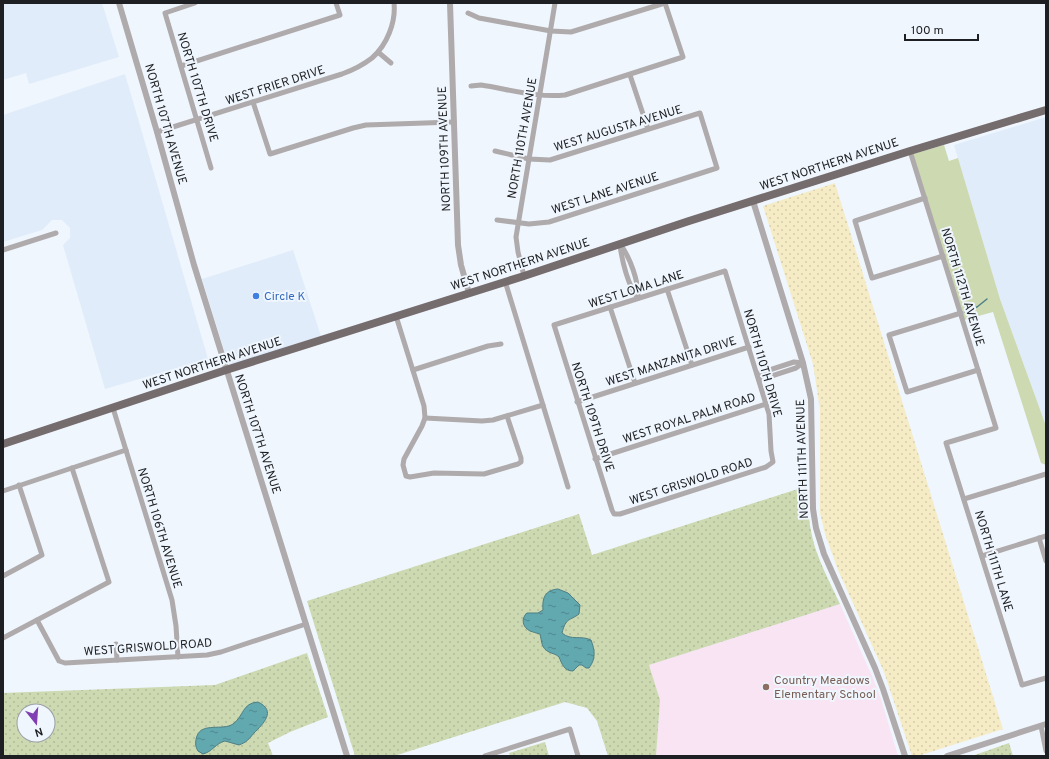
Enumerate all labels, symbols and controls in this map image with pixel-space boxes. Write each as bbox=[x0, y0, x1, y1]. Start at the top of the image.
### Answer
scale bar bbox=[905, 16, 978, 42]
text: 100 m bbox=[911, 23, 944, 39]
street label: NORTH 107TH DRIVE bbox=[173, 30, 221, 144]
street label: NORTH 107TH AVENUE bbox=[140, 62, 190, 187]
street label: WEST FRIER DRIVE bbox=[224, 62, 327, 110]
street label: NORTH 110TH AVENUE bbox=[504, 76, 542, 200]
street label: NORTH 109TH AVENUE bbox=[435, 86, 455, 212]
street label: WEST AUGUSTA AVENUE bbox=[552, 102, 685, 156]
street label: WEST NORTHERN AVENUE bbox=[758, 135, 901, 195]
street label: WEST LANE AVENUE bbox=[550, 169, 661, 219]
street label: NORTH 112TH AVENUE bbox=[936, 226, 988, 348]
street label: WEST NORTHERN AVENUE bbox=[449, 235, 592, 295]
street label: WEST LOMA LANE bbox=[587, 267, 686, 313]
place label: Circle K bbox=[264, 289, 306, 305]
marker: Circle K bbox=[251, 291, 261, 301]
street label: NORTH 110TH DRIVE bbox=[739, 307, 785, 419]
street label: WEST MANZANITA DRIVE bbox=[604, 333, 739, 391]
street label: WEST NORTHERN AVENUE bbox=[141, 334, 284, 394]
street label: NORTH 109TH DRIVE bbox=[567, 360, 617, 474]
street label: NORTH 107TH AVENUE bbox=[230, 372, 284, 496]
street label: WEST ROYAL PALM ROAD bbox=[621, 390, 758, 448]
street label: NORTH 111TH AVENUE bbox=[793, 399, 813, 519]
street label: WEST GRISWOLD ROAD bbox=[628, 454, 755, 509]
street label: NORTH 106TH AVENUE bbox=[133, 466, 185, 591]
street label: NORTH 111TH LANE bbox=[970, 509, 1016, 614]
street label: WEST GRISWOLD ROAD bbox=[83, 636, 213, 660]
place label: Country Meadows Elementary School bbox=[774, 673, 876, 703]
marker: Country Meadows Elementary School bbox=[761, 682, 771, 692]
north arrow bbox=[16, 703, 56, 743]
text: N bbox=[33, 724, 44, 739]

